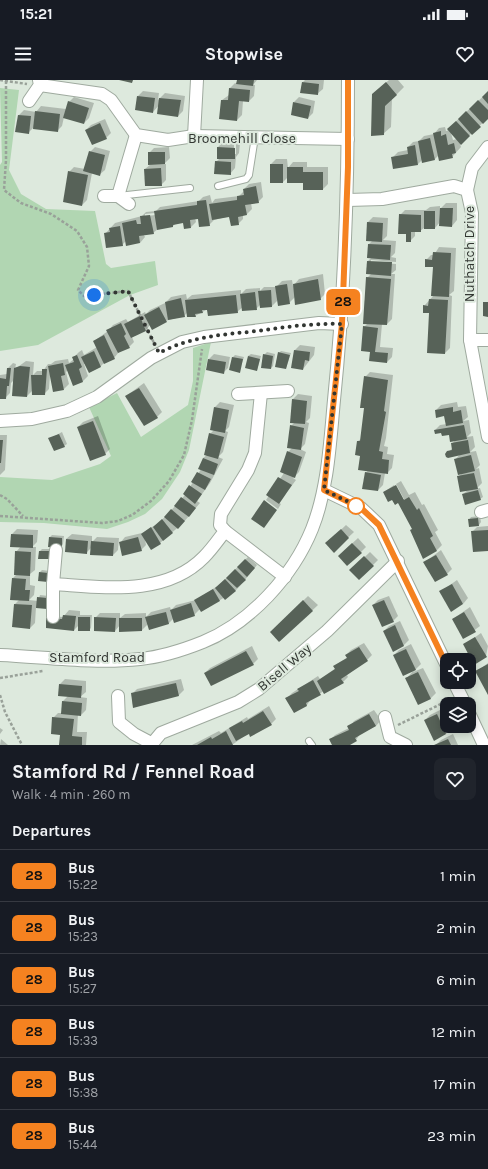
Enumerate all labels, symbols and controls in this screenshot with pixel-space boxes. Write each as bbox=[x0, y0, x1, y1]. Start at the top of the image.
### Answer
text: 15:21 bbox=[20, 5, 53, 23]
icon: menu bbox=[12, 43, 34, 65]
text: Stopwise bbox=[205, 43, 283, 65]
icon: heart bbox=[454, 43, 476, 65]
street label: Broomehill Close bbox=[188, 130, 296, 147]
street label: Nuthatch Drive bbox=[461, 206, 478, 302]
your location bbox=[84, 285, 104, 305]
line badge: 28 bbox=[325, 289, 361, 315]
text: 28 bbox=[334, 293, 352, 310]
unlabelled marker bbox=[347, 497, 365, 515]
street label: Bisell Way bbox=[254, 640, 315, 695]
street label: Stamford Road bbox=[49, 649, 145, 666]
map controls bbox=[440, 653, 476, 733]
button: locate bbox=[440, 653, 476, 689]
button: layers bbox=[440, 697, 476, 733]
button: heart bbox=[434, 758, 476, 800]
text: Stamford Rd / Fennel Road bbox=[12, 761, 255, 783]
text: Walk · 4 min · 260 m bbox=[12, 787, 131, 802]
text: Departures bbox=[12, 822, 91, 840]
text: Bus bbox=[68, 859, 95, 877]
text: 28 bbox=[25, 867, 43, 884]
text: 1 min bbox=[440, 867, 476, 885]
text: 15:22 bbox=[68, 877, 98, 892]
text: Bus bbox=[68, 911, 95, 929]
text: 28 bbox=[25, 919, 43, 936]
text: 2 min bbox=[436, 919, 476, 937]
text: 15:23 bbox=[68, 929, 98, 944]
text: Bus bbox=[68, 963, 95, 981]
text: 28 bbox=[25, 971, 43, 988]
text: 6 min bbox=[436, 971, 476, 989]
text: 15:27 bbox=[68, 981, 96, 996]
text: Bus bbox=[68, 1015, 95, 1033]
text: 28 bbox=[25, 1023, 43, 1040]
text: 12 min bbox=[431, 1023, 476, 1041]
text: 15:33 bbox=[68, 1033, 98, 1048]
text: Bus bbox=[68, 1067, 95, 1085]
text: 28 bbox=[25, 1075, 43, 1092]
text: 17 min bbox=[433, 1075, 476, 1093]
text: 15:38 bbox=[68, 1085, 98, 1100]
text: Bus bbox=[68, 1119, 95, 1137]
text: 28 bbox=[25, 1127, 43, 1144]
text: 23 min bbox=[427, 1127, 476, 1145]
text: 15:44 bbox=[68, 1137, 97, 1152]

